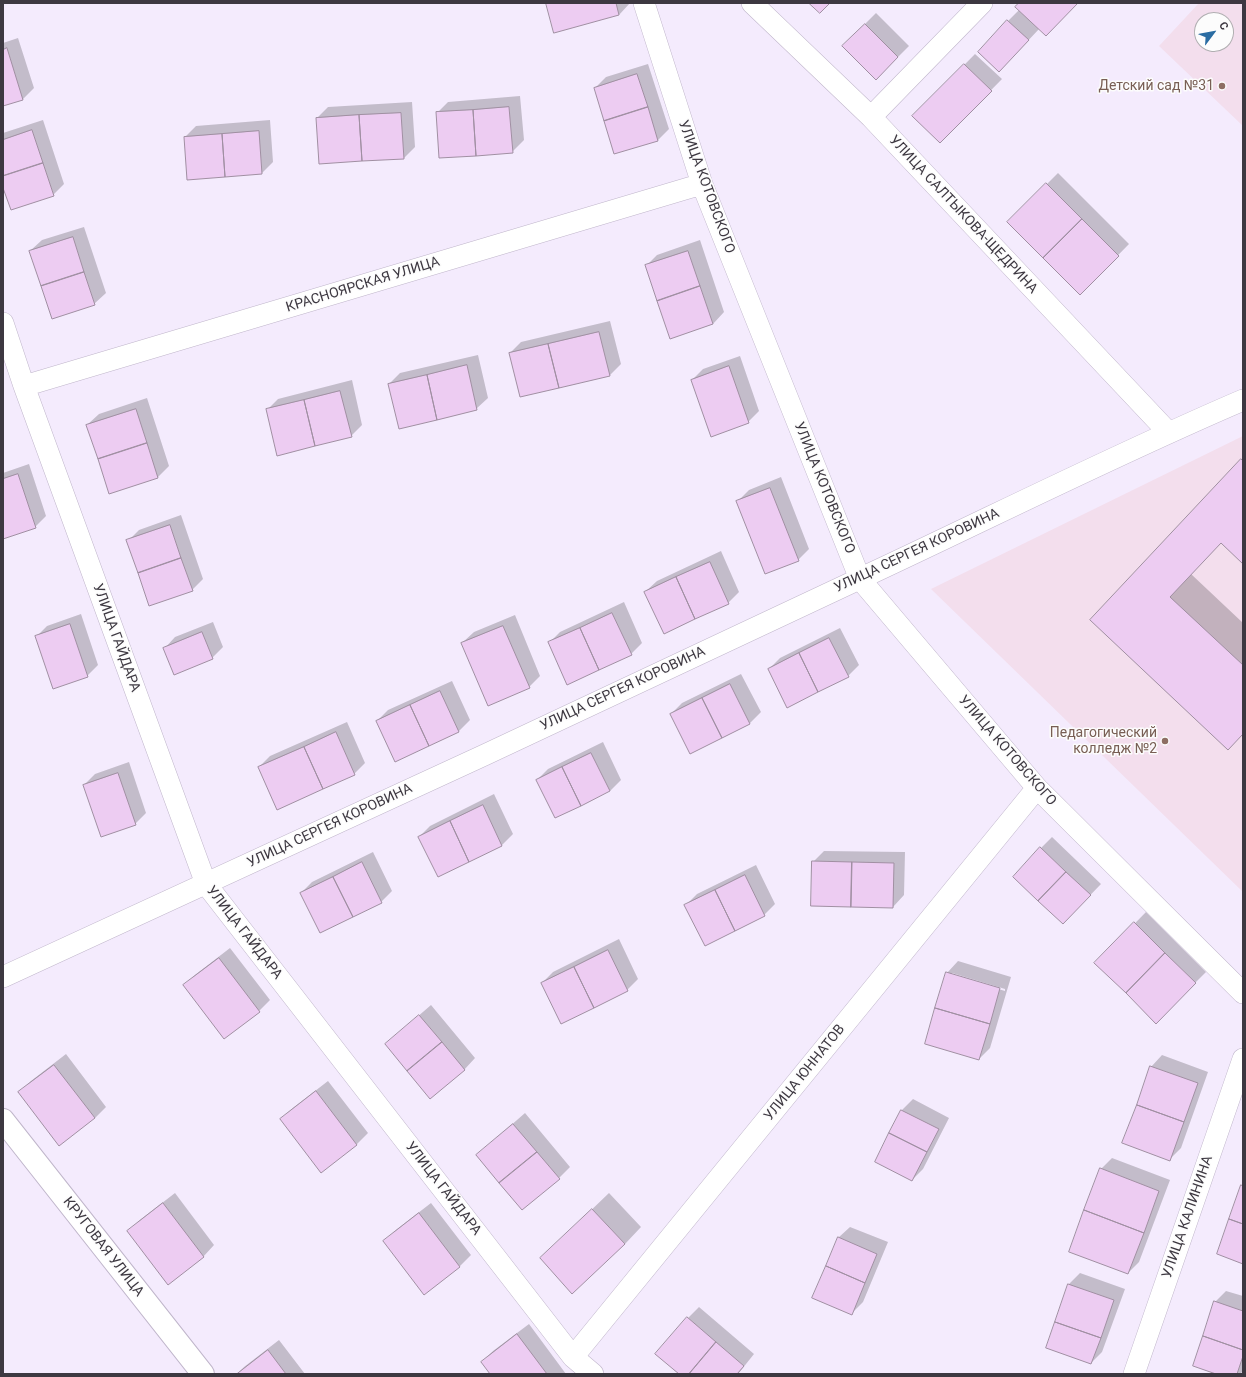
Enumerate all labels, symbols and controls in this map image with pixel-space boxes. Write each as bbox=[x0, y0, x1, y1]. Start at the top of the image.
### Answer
north arrow bbox=[1194, 12, 1234, 52]
text: С bbox=[1216, 19, 1231, 32]
place label: Детский сад №31 bbox=[1098, 78, 1214, 94]
marker: Детский сад №31 bbox=[1217, 81, 1227, 91]
street label: УЛИЦА КОТОВСКОГО bbox=[674, 118, 738, 256]
street label: УЛИЦА САЛТЫКОВА-ЩЕДРИНА bbox=[885, 132, 1041, 298]
street label: КРАСНОЯРСКАЯ УЛИЦА bbox=[284, 254, 442, 316]
street label: УЛИЦА КОТОВСКОГО bbox=[790, 420, 858, 556]
street label: УЛИЦА СЕРГЕЯ КОРОВИНА bbox=[832, 505, 1002, 597]
street label: УЛИЦА ГАЙДАРА bbox=[89, 582, 143, 694]
street label: УЛИЦА СЕРГЕЯ КОРОВИНА bbox=[538, 643, 708, 735]
street label: УЛИЦА КОТОВСКОГО bbox=[955, 692, 1059, 810]
place label: Педагогический колледж №2 bbox=[1050, 725, 1157, 758]
marker: Педагогический колледж №2 bbox=[1160, 736, 1170, 746]
street label: УЛИЦА СЕРГЕЯ КОРОВИНА bbox=[245, 780, 415, 872]
street label: УЛИЦА ГАЙДАРА bbox=[202, 883, 286, 983]
street label: УЛИЦА ЮННАТОВ bbox=[761, 1022, 849, 1124]
street label: УЛИЦА ГАЙДАРА bbox=[401, 1139, 485, 1239]
street label: УЛИЦА КАЛИНИНА bbox=[1159, 1153, 1217, 1281]
street label: КРУГОВАЯ УЛИЦА bbox=[59, 1194, 147, 1300]

